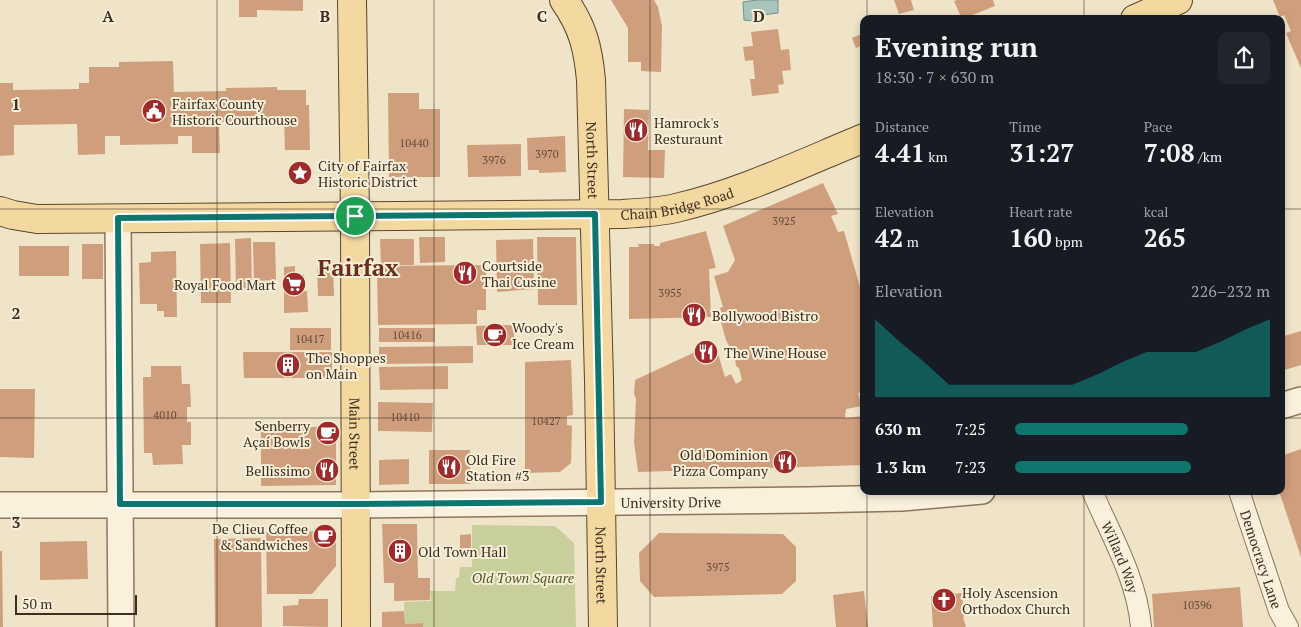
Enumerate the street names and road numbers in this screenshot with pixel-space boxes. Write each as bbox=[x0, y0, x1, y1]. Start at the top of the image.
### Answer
street label: North Street bbox=[583, 121, 604, 200]
street label: Chain Bridge Road bbox=[620, 182, 736, 224]
street label: Main Street bbox=[346, 398, 365, 471]
street label: University Drive bbox=[621, 491, 721, 512]
street label: Democracy Lane bbox=[1236, 507, 1287, 611]
street label: Willard Way bbox=[1098, 518, 1144, 596]
street label: North Street bbox=[592, 526, 612, 605]

